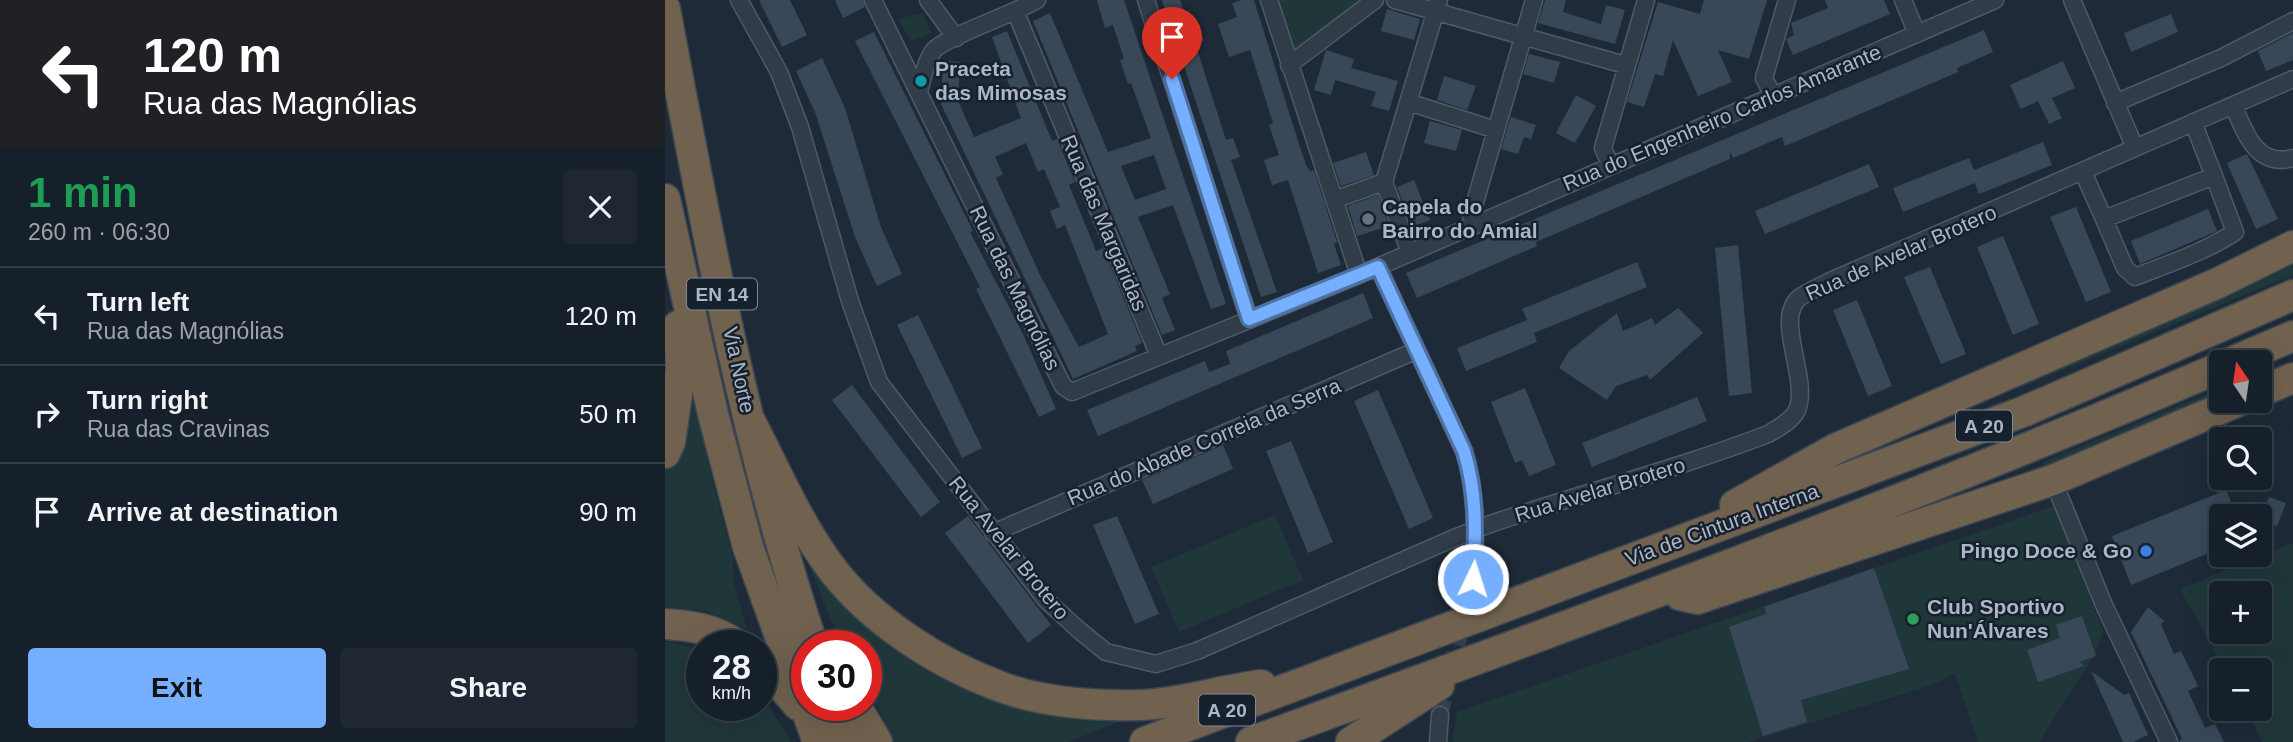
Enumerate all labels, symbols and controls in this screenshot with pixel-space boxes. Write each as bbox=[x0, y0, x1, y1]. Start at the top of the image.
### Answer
pin bbox=[1142, 7, 1202, 79]
icon: arrive bbox=[1153, 18, 1191, 56]
icon: left bbox=[28, 28, 119, 119]
text: 120 m bbox=[143, 28, 282, 82]
street label: Rua do Engenheiro Carlos Amarante bbox=[1559, 40, 1884, 195]
place label: Praceta das Mimosas bbox=[935, 57, 1067, 104]
marker: Praceta das Mimosas bbox=[913, 73, 929, 89]
text: Rua das Magnólias bbox=[143, 85, 417, 121]
street label: Rua das Margaridas bbox=[1057, 131, 1152, 314]
text: 1 min bbox=[28, 169, 138, 216]
button: close bbox=[563, 170, 637, 244]
place label: Capela do Bairro do Amial bbox=[1382, 195, 1538, 242]
street label: Rua de Avelar Brotero bbox=[1802, 200, 2000, 305]
street label: Rua das Magnólias bbox=[966, 202, 1065, 374]
marker: Capela do Bairro do Amial bbox=[1360, 211, 1376, 227]
text: 260 m · 06:30 bbox=[28, 219, 170, 245]
road number: EN 14 bbox=[687, 278, 757, 310]
text: Turn left bbox=[87, 287, 189, 317]
icon: left bbox=[28, 297, 66, 335]
text: 120 m bbox=[565, 301, 637, 331]
text: Rua das Magnólias bbox=[87, 318, 284, 344]
street label: Via Norte bbox=[719, 325, 760, 415]
north arrow bbox=[2209, 350, 2271, 413]
map controls bbox=[2209, 350, 2272, 721]
street label: Rua do Abade Correia da Serra bbox=[1064, 373, 1344, 510]
text: Turn right bbox=[87, 385, 208, 415]
icon: right bbox=[28, 395, 66, 433]
text: 50 m bbox=[579, 399, 637, 429]
road number: A 20 bbox=[1956, 410, 2012, 442]
text: Rua das Cravinas bbox=[87, 416, 270, 442]
button: search bbox=[2209, 427, 2272, 490]
street label: Rua Avelar Brotero bbox=[1512, 453, 1688, 526]
street label: Rua Avelar Brotero bbox=[945, 472, 1074, 624]
street label: Via de Cintura Interna bbox=[1622, 479, 1822, 570]
icon: arrive bbox=[28, 493, 66, 531]
text: Arrive at destination bbox=[87, 497, 338, 527]
text: 90 m bbox=[579, 497, 637, 527]
button: layers bbox=[2209, 504, 2272, 567]
place label: Pingo Doce & Go bbox=[1960, 539, 2132, 562]
position arrow bbox=[1436, 542, 1510, 616]
marker: Pingo Doce & Go bbox=[2138, 543, 2154, 559]
button: + bbox=[2209, 581, 2272, 644]
place label: Club Sportivo Nun'Álvares bbox=[1927, 595, 2065, 642]
marker: Club Sportivo Nun'Álvares bbox=[1905, 611, 1921, 627]
speed limit sign: 30 bbox=[791, 630, 882, 721]
text: 28 bbox=[712, 647, 751, 686]
button: Exit bbox=[28, 648, 326, 728]
button: Share bbox=[340, 648, 637, 728]
button: − bbox=[2209, 658, 2272, 721]
text: km/h bbox=[712, 683, 751, 703]
road number: A 20 bbox=[1199, 694, 1255, 726]

